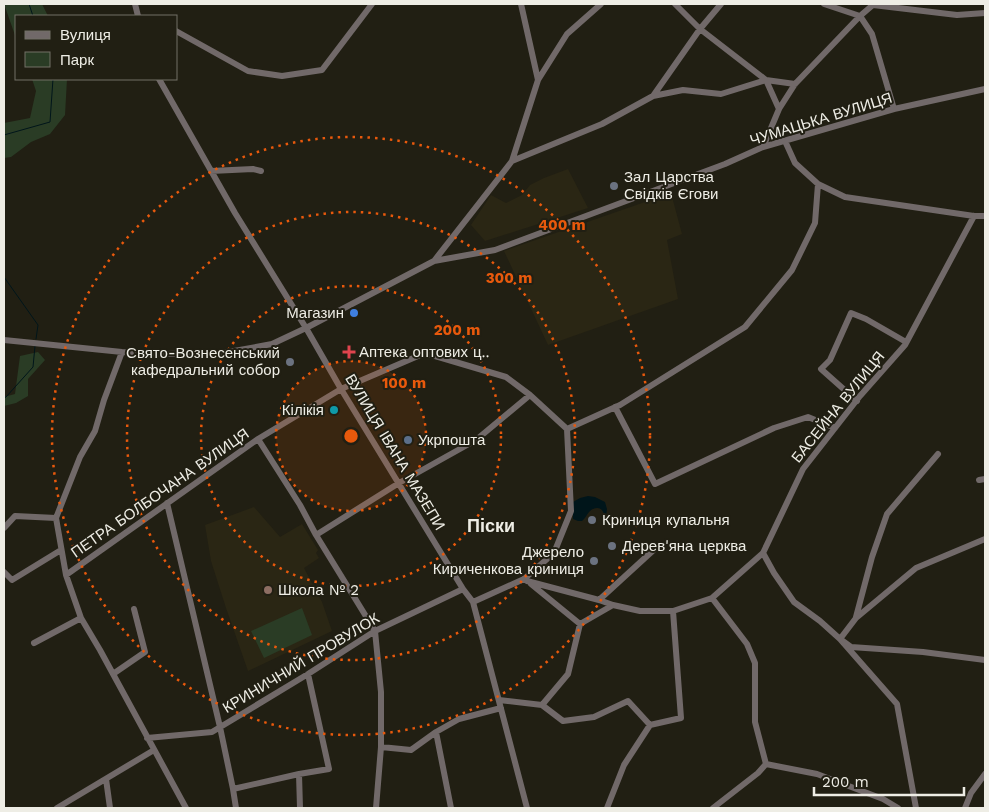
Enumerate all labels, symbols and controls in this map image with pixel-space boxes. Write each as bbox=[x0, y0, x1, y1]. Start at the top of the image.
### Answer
legend bbox=[15, 15, 178, 80]
text: Вулиця bbox=[60, 26, 111, 44]
text: Парк bbox=[60, 51, 94, 69]
street label: ЧУМАЦЬКА ВУЛИЦЯ bbox=[748, 89, 894, 149]
place label: Зал Царства Свідків Єгови bbox=[624, 168, 718, 203]
marker: Зал Царства Свідків Єгови bbox=[608, 180, 620, 192]
text: 400 m bbox=[538, 216, 586, 234]
text: 300 m bbox=[486, 269, 532, 287]
place label: Магазин bbox=[286, 304, 344, 322]
marker: Магазин bbox=[348, 307, 360, 319]
text: 200 m bbox=[434, 321, 480, 339]
place label: Аптека оптових ц‥ bbox=[359, 343, 490, 361]
place label: Свято-Вознесенський кафедральний собор bbox=[126, 344, 280, 379]
marker: Аптека оптових ц‥ bbox=[343, 346, 355, 358]
street label: БАСЕЙНА ВУЛИЦЯ bbox=[788, 348, 888, 466]
marker: Свято-Вознесенський кафедральний собор bbox=[284, 356, 296, 368]
street label: ВУЛИЦЯ ІВАНА МАЗЕПИ bbox=[341, 371, 449, 533]
text: 100 m bbox=[382, 374, 426, 392]
place label: Кілікія bbox=[282, 401, 324, 419]
marker: Кілікія bbox=[328, 404, 340, 416]
street label: ПЕТРА БОЛБОЧАНА ВУЛИЦЯ bbox=[68, 424, 252, 562]
centre of rings bbox=[342, 427, 360, 445]
place label: Укрпошта bbox=[418, 431, 486, 449]
marker: Укрпошта bbox=[402, 434, 414, 446]
place label: Криниця купальня bbox=[602, 511, 730, 529]
marker: Криниця купальня bbox=[586, 514, 598, 526]
district label: Піски bbox=[467, 515, 515, 536]
place label: Дерев'яна церква bbox=[622, 537, 747, 555]
marker: Дерев'яна церква bbox=[606, 540, 618, 552]
place label: Джерело Кириченкова криниця bbox=[433, 543, 584, 578]
marker: Джерело Кириченкова криниця bbox=[588, 555, 600, 567]
place label: Школа № 2 bbox=[278, 581, 359, 599]
marker: Школа № 2 bbox=[262, 584, 274, 596]
street label: КРИНИЧНИЙ ПРОВУЛОК bbox=[219, 609, 383, 717]
scale bar bbox=[814, 764, 964, 796]
text: 200 m bbox=[822, 773, 869, 791]

